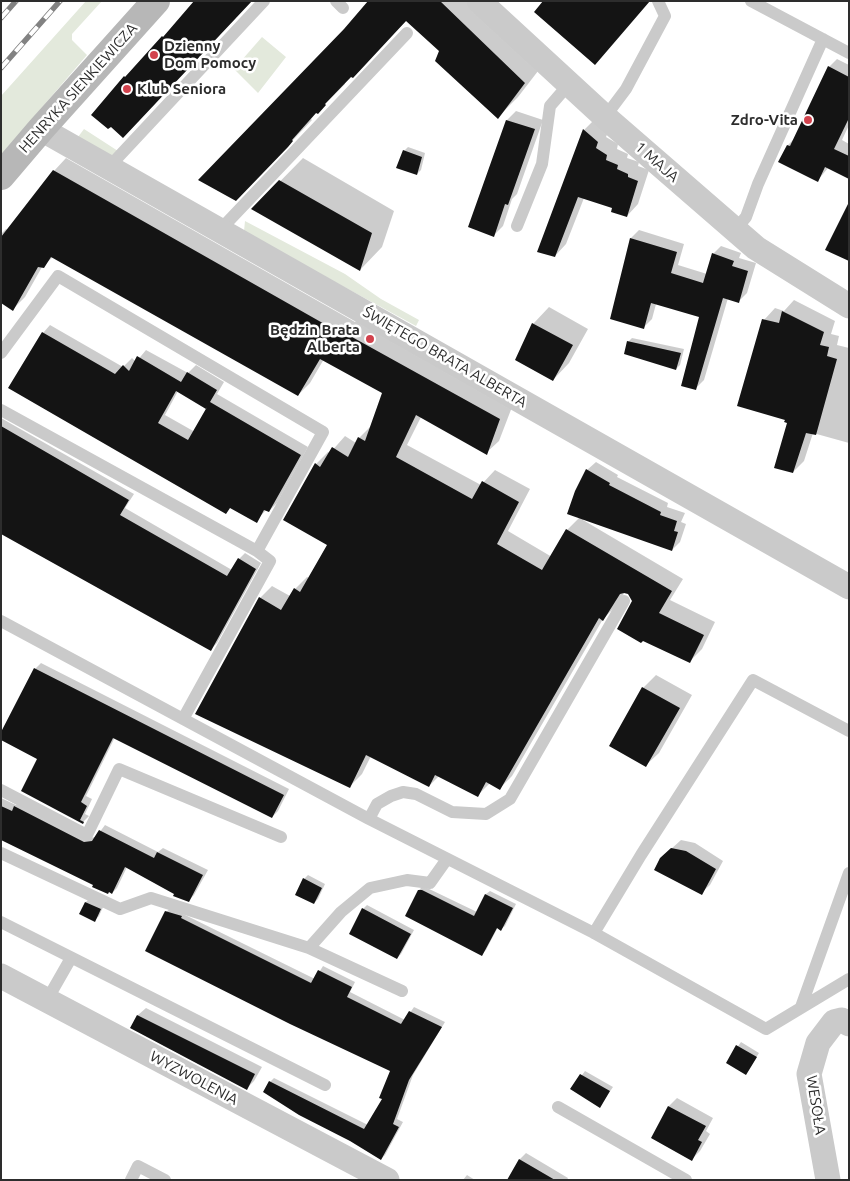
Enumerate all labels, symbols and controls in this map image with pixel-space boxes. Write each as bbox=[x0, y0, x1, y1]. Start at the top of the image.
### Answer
street label: HENRYKA SIENKIEWICZA bbox=[15, 20, 141, 156]
place label: Dzienny Dom Pomocy bbox=[164, 37, 256, 72]
marker: Dzienny Dom Pomocy bbox=[148, 49, 160, 61]
place label: Klub Seniora bbox=[137, 80, 226, 98]
marker: Klub Seniora bbox=[121, 83, 133, 95]
place label: Zdro-Vita bbox=[731, 111, 798, 129]
marker: Zdro-Vita bbox=[802, 114, 814, 126]
street label: 1 MAJA bbox=[631, 138, 683, 186]
street label: ŚWIĘTEGO BRATA ALBERTA bbox=[360, 303, 530, 411]
place label: Będzin Brata Alberta bbox=[270, 321, 360, 356]
marker: Będzin Brata Alberta bbox=[364, 333, 376, 345]
street label: WYZWOLENIA bbox=[147, 1047, 241, 1109]
street label: WESOŁA bbox=[802, 1074, 830, 1136]

